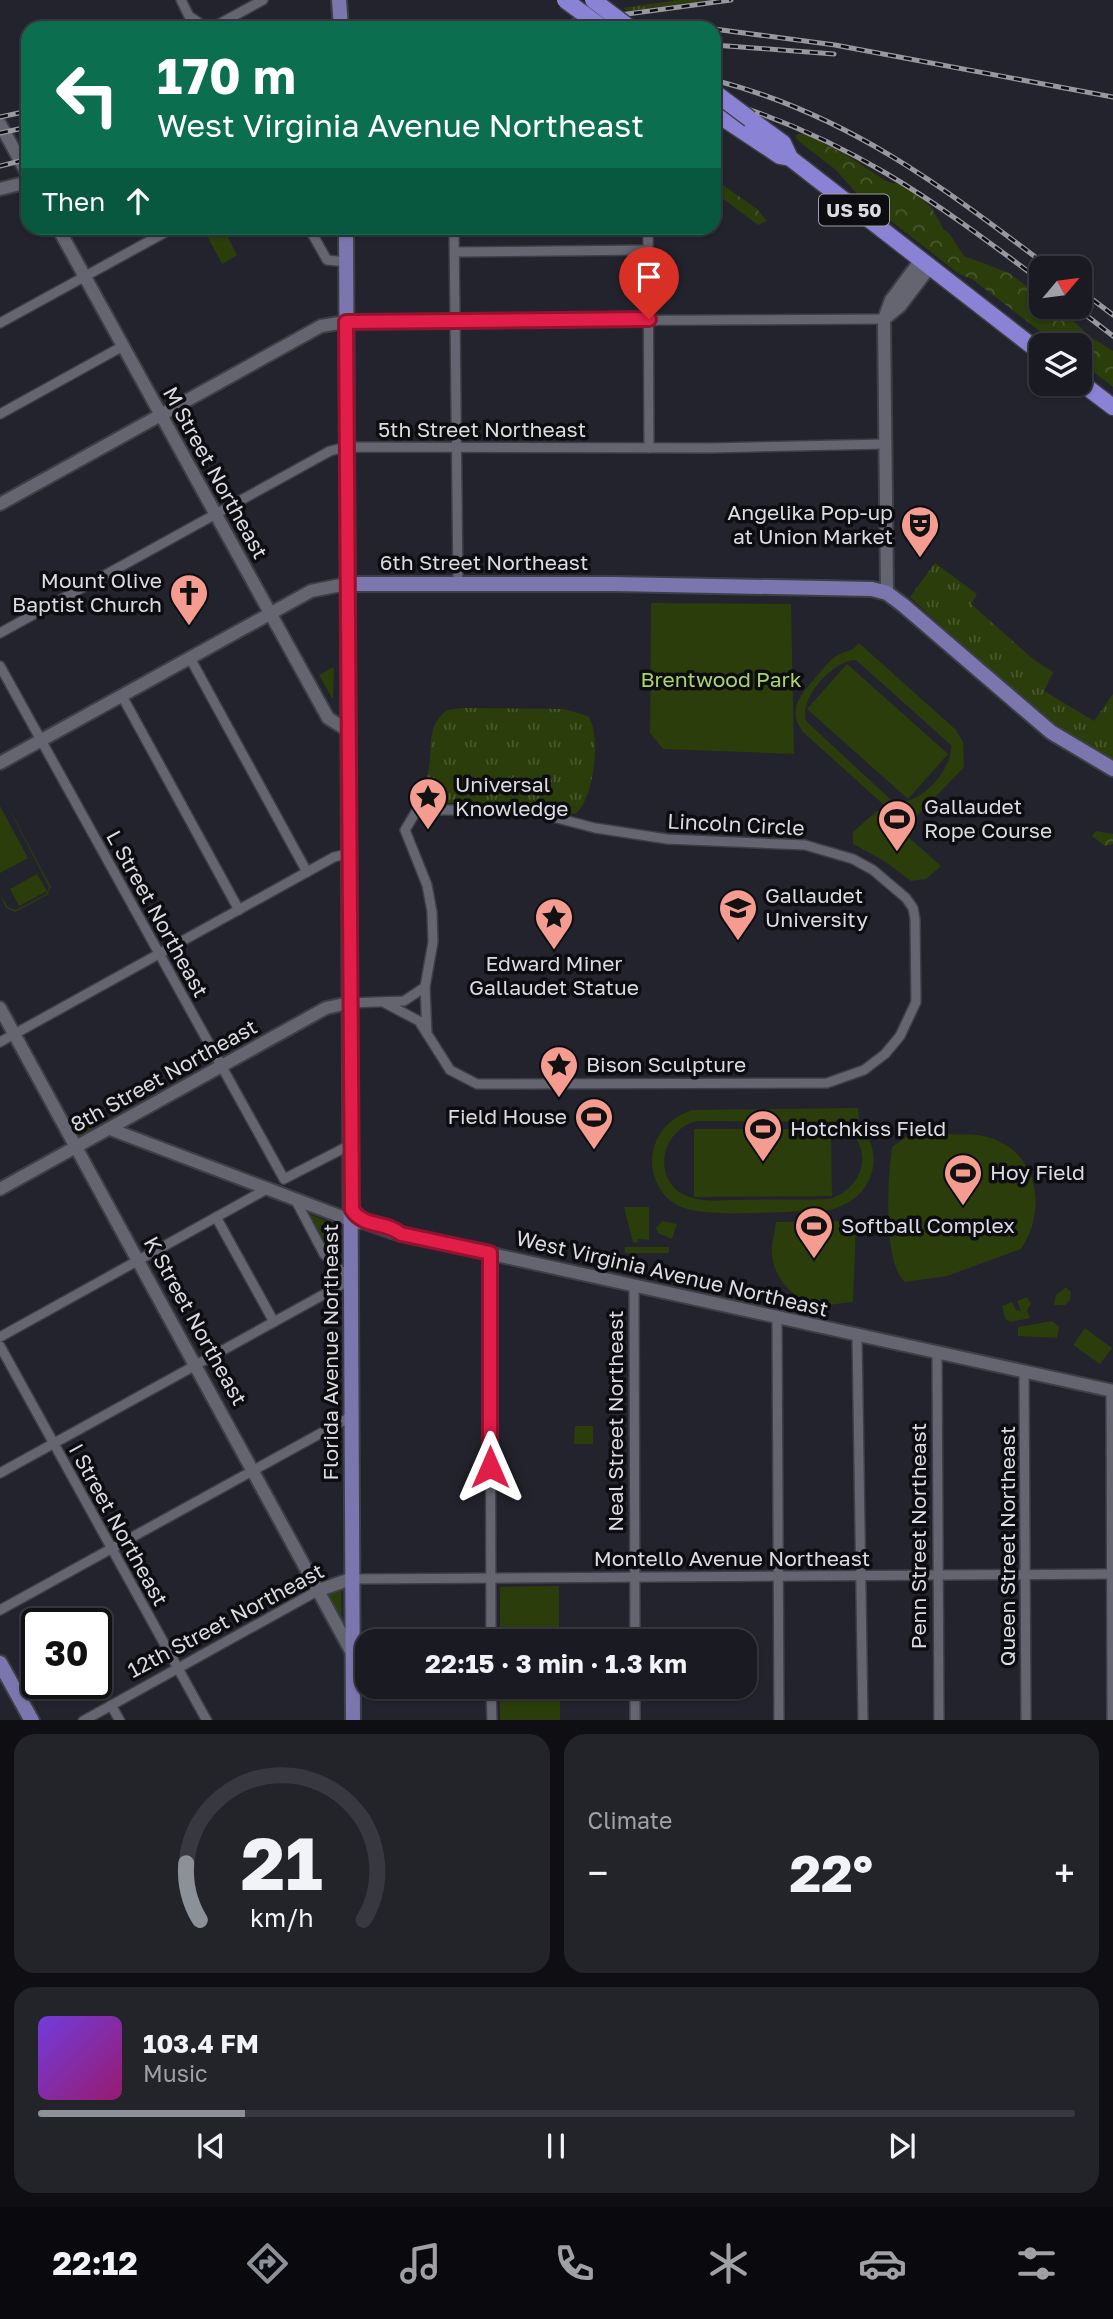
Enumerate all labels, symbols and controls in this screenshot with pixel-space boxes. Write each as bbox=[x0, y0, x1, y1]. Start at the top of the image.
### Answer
text: 170 m bbox=[157, 46, 296, 105]
icon: left bbox=[42, 49, 133, 140]
text: West Virginia Avenue Northeast bbox=[157, 106, 644, 144]
icon: ahead bbox=[119, 182, 157, 220]
text: Then bbox=[42, 186, 105, 217]
road number: US 50 bbox=[819, 194, 889, 226]
pin bbox=[619, 247, 679, 319]
north arrow bbox=[1029, 256, 1092, 318]
map controls bbox=[1029, 256, 1092, 396]
icon: arrive bbox=[630, 258, 668, 296]
button: layers bbox=[1029, 333, 1092, 396]
street label: M Street Northeast bbox=[158, 382, 274, 563]
street label: 5th Street Northeast bbox=[378, 416, 586, 442]
place label: Angelika Pop-up at Union Market bbox=[727, 499, 893, 549]
theatre icon: Angelika Pop-up at Union Market bbox=[899, 504, 941, 559]
street label: 6th Street Northeast bbox=[380, 549, 588, 575]
place label: Mount Olive Baptist Church bbox=[12, 567, 162, 617]
church icon: Mount Olive Baptist Church bbox=[168, 572, 210, 627]
park label: Brentwood Park bbox=[640, 666, 802, 692]
place label: Universal Knowledge bbox=[455, 771, 569, 821]
place icon: Universal Knowledge bbox=[407, 776, 449, 831]
place label: Gallaudet Rope Course bbox=[924, 793, 1052, 843]
sports icon: Gallaudet Rope Course bbox=[876, 798, 918, 853]
street label: Lincoln Circle bbox=[667, 807, 805, 841]
street label: L Street Northeast bbox=[101, 826, 215, 1001]
place label: Gallaudet University bbox=[765, 882, 868, 932]
school or university icon: Gallaudet University bbox=[717, 887, 759, 942]
place icon: Edward Miner Gallaudet Statue bbox=[533, 896, 575, 951]
place label: Edward Miner Gallaudet Statue bbox=[469, 950, 639, 1000]
street label: 8th Street Northeast bbox=[66, 1013, 261, 1137]
place icon: Bison Sculpture bbox=[538, 1044, 580, 1099]
place label: Bison Sculpture bbox=[586, 1051, 746, 1077]
sports icon: Field House bbox=[573, 1096, 615, 1151]
place label: Field House bbox=[447, 1103, 567, 1129]
sports icon: Hotchkiss Field bbox=[742, 1108, 784, 1163]
place label: Hotchkiss Field bbox=[790, 1115, 946, 1141]
sports icon: Hoy Field bbox=[942, 1152, 984, 1207]
place label: Hoy Field bbox=[990, 1159, 1085, 1185]
sports icon: Softball Complex bbox=[793, 1205, 835, 1260]
place label: Softball Complex bbox=[841, 1212, 1015, 1238]
street label: Florida Avenue Northeast bbox=[317, 1224, 343, 1480]
street label: West Virginia Avenue Northeast bbox=[514, 1224, 831, 1322]
street label: K Street Northeast bbox=[139, 1231, 253, 1410]
street label: Neal Street Northeast bbox=[602, 1310, 628, 1532]
street label: Penn Street Northeast bbox=[905, 1423, 931, 1649]
street label: Queen Street Northeast bbox=[994, 1426, 1020, 1666]
position arrow bbox=[453, 1430, 527, 1504]
street label: I Street Northeast bbox=[64, 1439, 174, 1610]
street label: Montello Avenue Northeast bbox=[594, 1545, 870, 1571]
street label: 12th Street Northeast bbox=[123, 1557, 328, 1683]
speed limit sign: 30 bbox=[21, 1608, 112, 1699]
text: 22:15 · 3 min · 1.3 km bbox=[425, 1648, 687, 1679]
text: Climate bbox=[588, 1806, 672, 1834]
text: 21 bbox=[241, 1819, 323, 1906]
text: 22° bbox=[789, 1841, 873, 1903]
text: − bbox=[588, 1850, 608, 1895]
text: + bbox=[1054, 1850, 1075, 1895]
text: km/h bbox=[250, 1901, 314, 1932]
text: 103.4 FM bbox=[143, 2028, 259, 2059]
text: Music bbox=[143, 2059, 208, 2087]
icon: previous bbox=[192, 2127, 230, 2165]
icon: pause bbox=[537, 2127, 575, 2165]
icon: next bbox=[883, 2127, 921, 2165]
icon: directions bbox=[243, 2239, 292, 2288]
icon: music bbox=[396, 2239, 445, 2288]
icon: phone bbox=[550, 2239, 599, 2288]
icon: climate bbox=[704, 2239, 753, 2288]
icon: car bbox=[858, 2239, 907, 2288]
icon: filters bbox=[1012, 2239, 1061, 2288]
text: 22:12 bbox=[52, 2244, 138, 2282]

